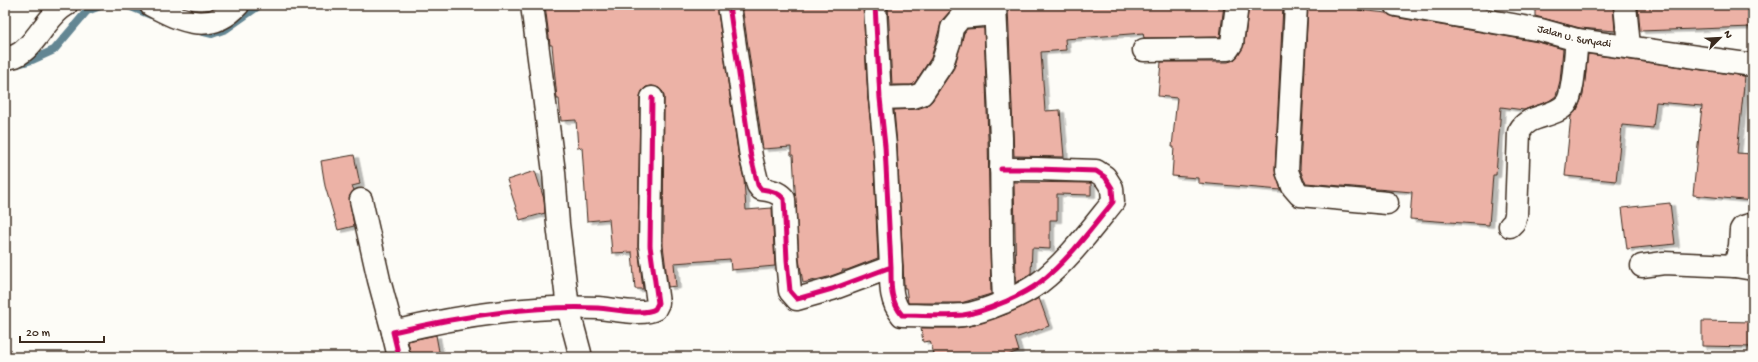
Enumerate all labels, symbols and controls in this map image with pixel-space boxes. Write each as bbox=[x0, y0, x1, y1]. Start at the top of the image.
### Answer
north arrow bbox=[1700, 18, 1740, 58]
street label: Jalan U. Suryadi bbox=[1536, 23, 1612, 51]
text: N bbox=[1720, 29, 1734, 40]
scale bar bbox=[20, 318, 104, 344]
text: 20 m bbox=[26, 327, 51, 341]

